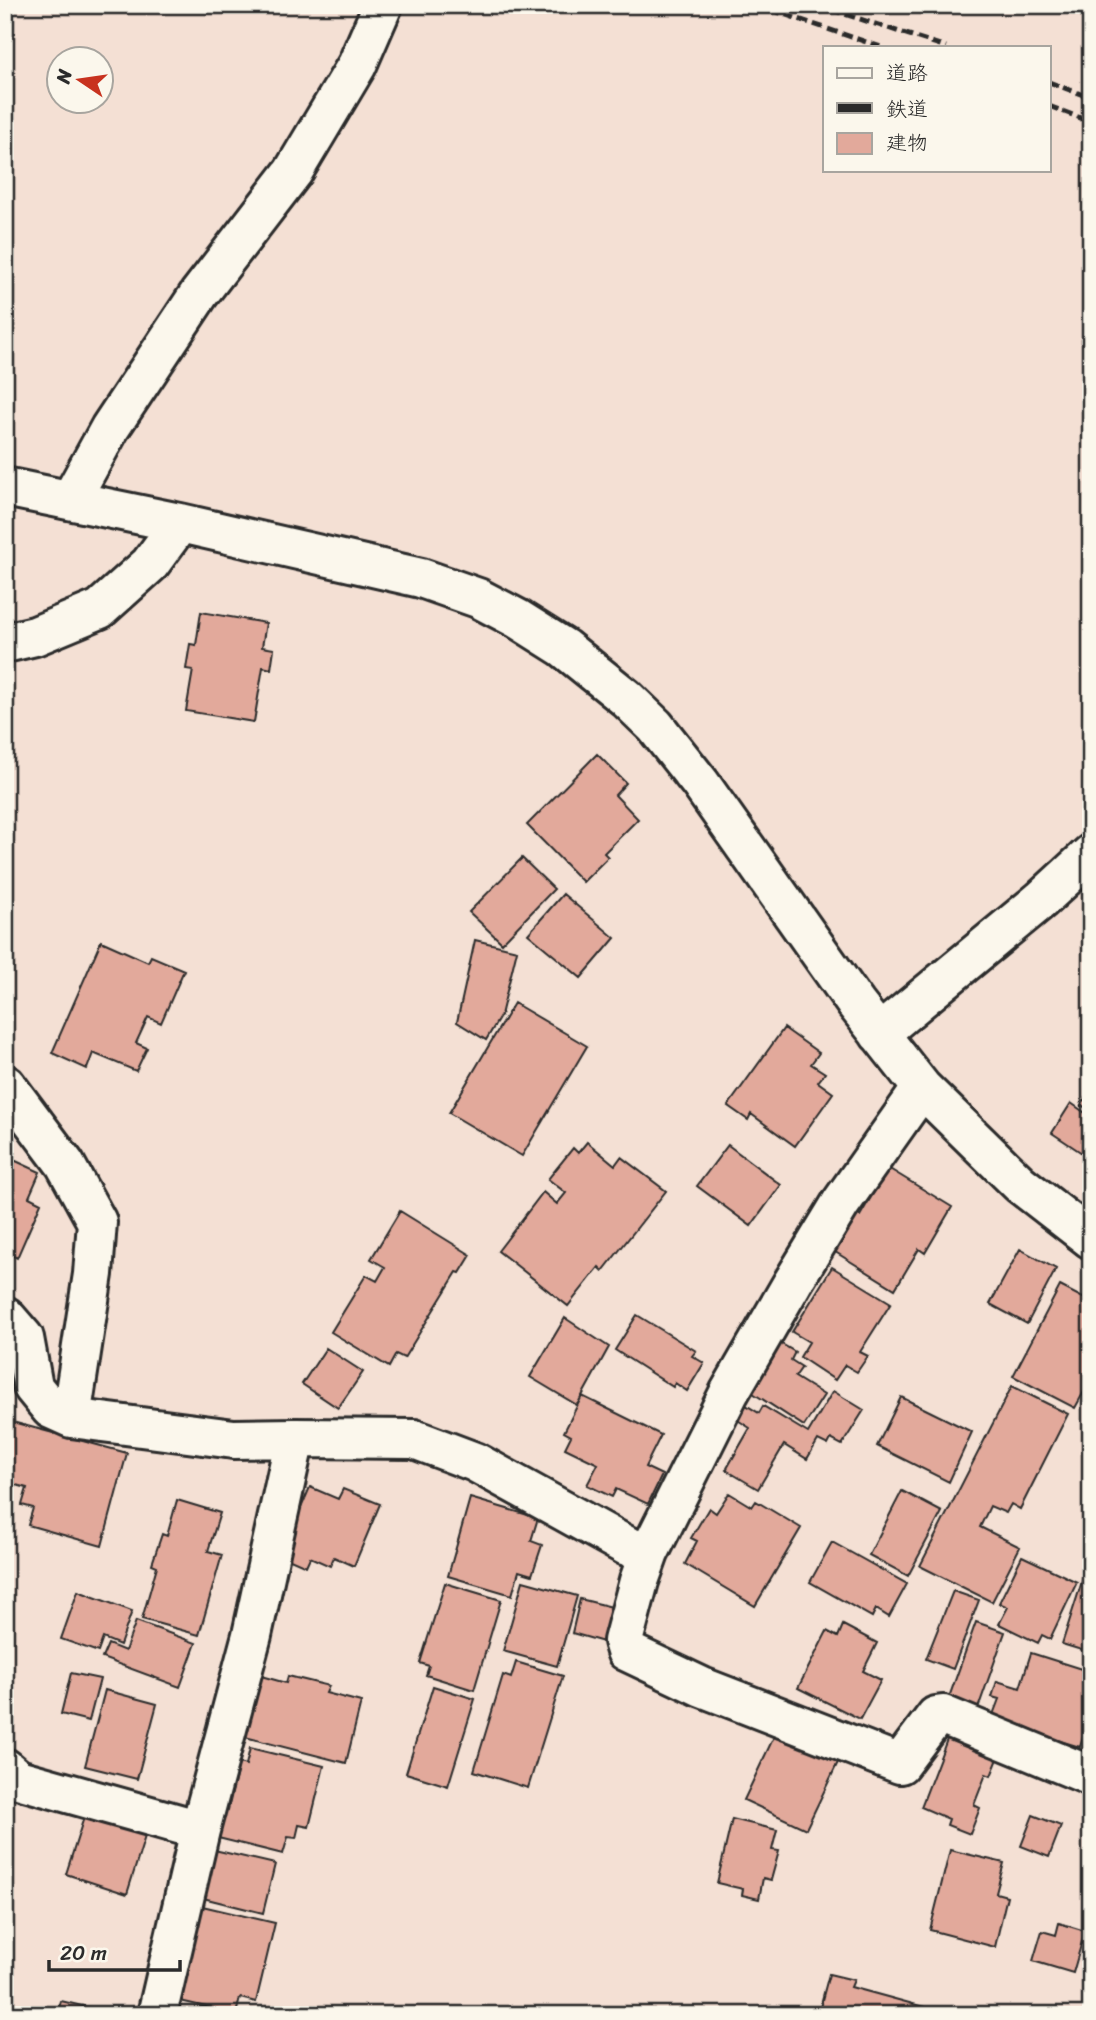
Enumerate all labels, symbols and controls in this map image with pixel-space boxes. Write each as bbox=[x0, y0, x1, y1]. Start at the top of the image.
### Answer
north arrow bbox=[46, 46, 116, 116]
legend bbox=[823, 46, 1050, 172]
text: 道路 bbox=[886, 54, 928, 92]
text: N bbox=[46, 65, 82, 87]
text: 鉄道 bbox=[886, 90, 928, 128]
text: 建物 bbox=[886, 124, 928, 162]
scale bar bbox=[49, 1929, 180, 1973]
text: 20 m bbox=[60, 1934, 107, 1972]

